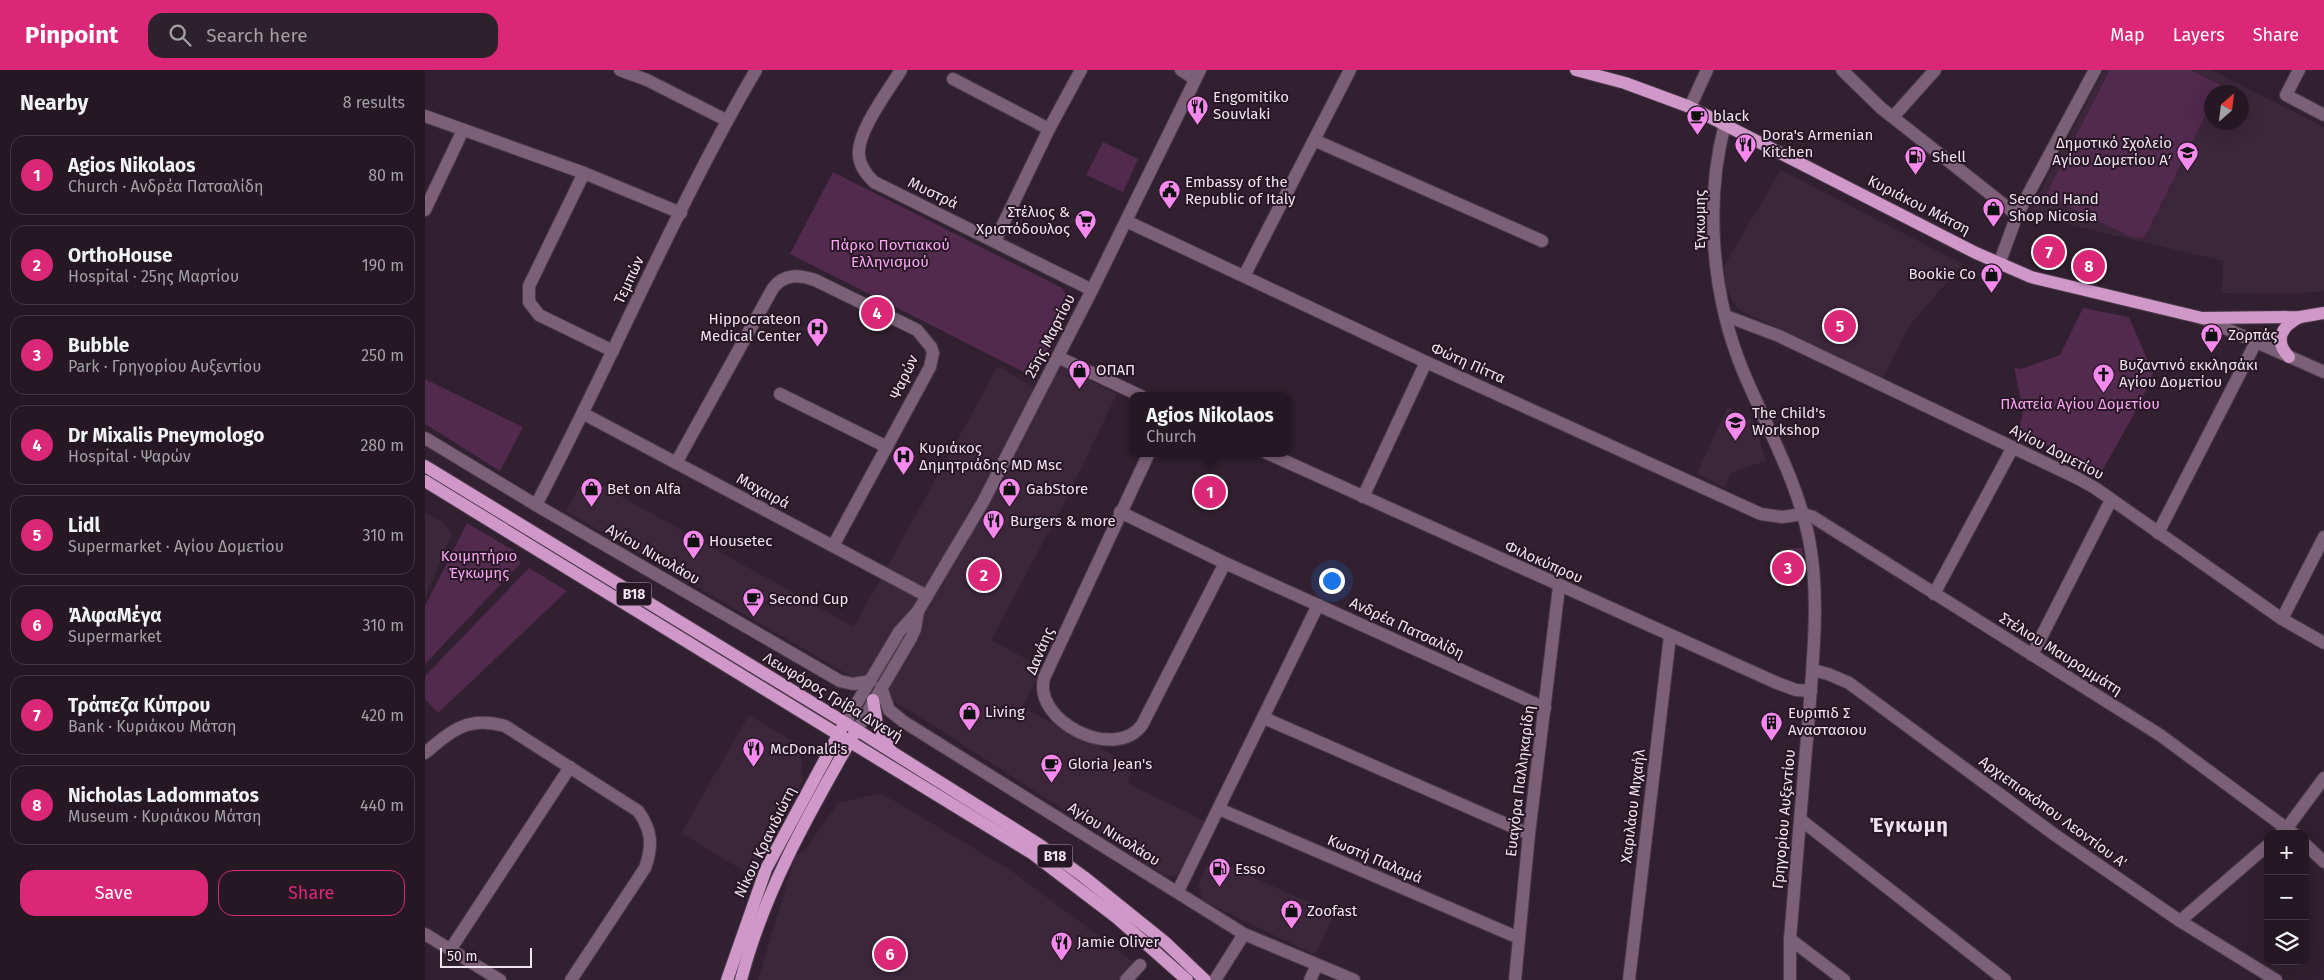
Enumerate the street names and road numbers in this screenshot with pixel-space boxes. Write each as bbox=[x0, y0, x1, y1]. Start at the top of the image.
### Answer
street label: Κυριάκου Μάτση bbox=[1865, 171, 1973, 239]
street label: Μυστρά bbox=[905, 173, 961, 213]
street label: Έγκωμης bbox=[1691, 190, 1709, 250]
street label: Τεμπών bbox=[610, 253, 648, 307]
street label: 25ης Μαρτίου bbox=[1021, 291, 1079, 381]
street label: Φώτη Πίττα bbox=[1428, 339, 1508, 387]
street label: Ψαρών bbox=[886, 351, 922, 402]
street label: Αγίου Δομετίου bbox=[2007, 421, 2107, 483]
street label: Μαχαιρά bbox=[733, 469, 793, 513]
street label: Αγίου Νικολάου bbox=[603, 520, 703, 588]
street label: Φιλοκύπρου bbox=[1502, 537, 1586, 587]
road number: B18 bbox=[617, 582, 651, 606]
street label: Ανδρέα Πατσαλίδη bbox=[1347, 594, 1467, 662]
street label: Στέλιου Μαυρομμάτη bbox=[1996, 609, 2126, 699]
street label: Δανάης bbox=[1022, 625, 1058, 677]
street label: Λεωφόρος Γρίβα Διγενή bbox=[760, 648, 906, 746]
street label: Ευαγόρα Παλληκαρίδη bbox=[1502, 704, 1538, 858]
street label: Χαριλάου Μιχαήλ bbox=[1617, 747, 1649, 864]
street label: Γρηγορίου Αυξεντίου bbox=[1769, 748, 1799, 890]
street label: Αρχιεπισκόπου Λεοντίου Α' bbox=[1976, 752, 2130, 872]
street label: Νίκου Κρανιδιώτη bbox=[730, 783, 800, 901]
street label: Αγίου Νικολάου bbox=[1065, 798, 1163, 870]
street label: Κωστή Παλαμά bbox=[1325, 831, 1425, 887]
road number: B18 bbox=[1037, 844, 1073, 868]

